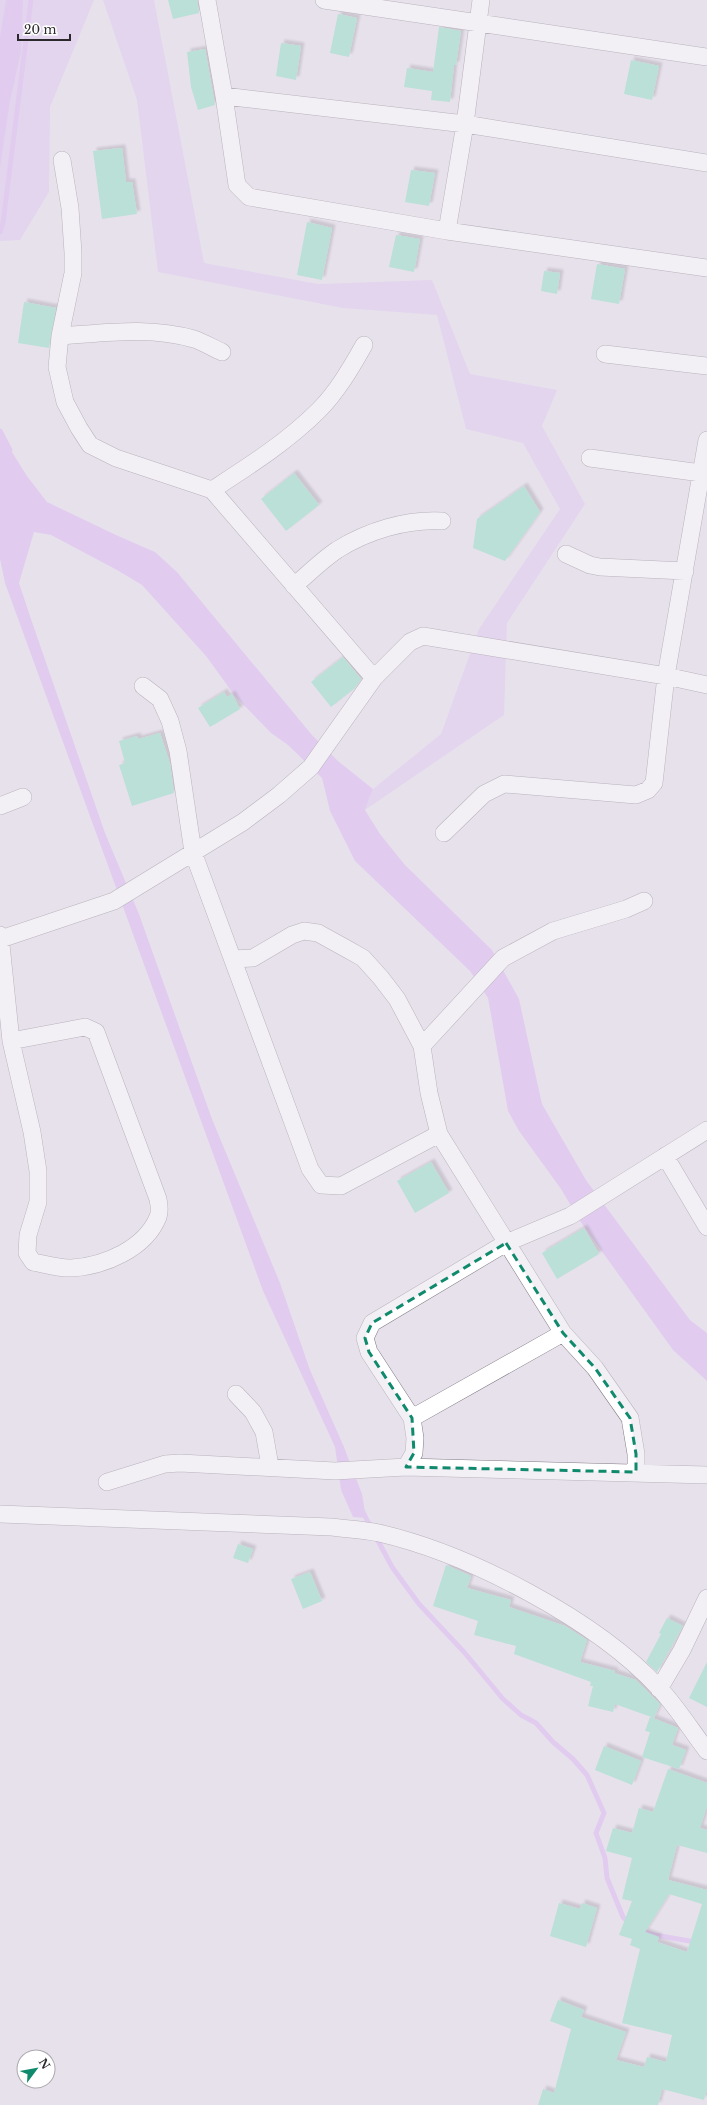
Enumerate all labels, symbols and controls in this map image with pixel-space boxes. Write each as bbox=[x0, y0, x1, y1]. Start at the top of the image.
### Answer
scale bar bbox=[18, 16, 70, 42]
text: 20 m bbox=[24, 22, 56, 37]
north arrow bbox=[16, 2049, 56, 2089]
text: N bbox=[36, 2056, 54, 2072]

